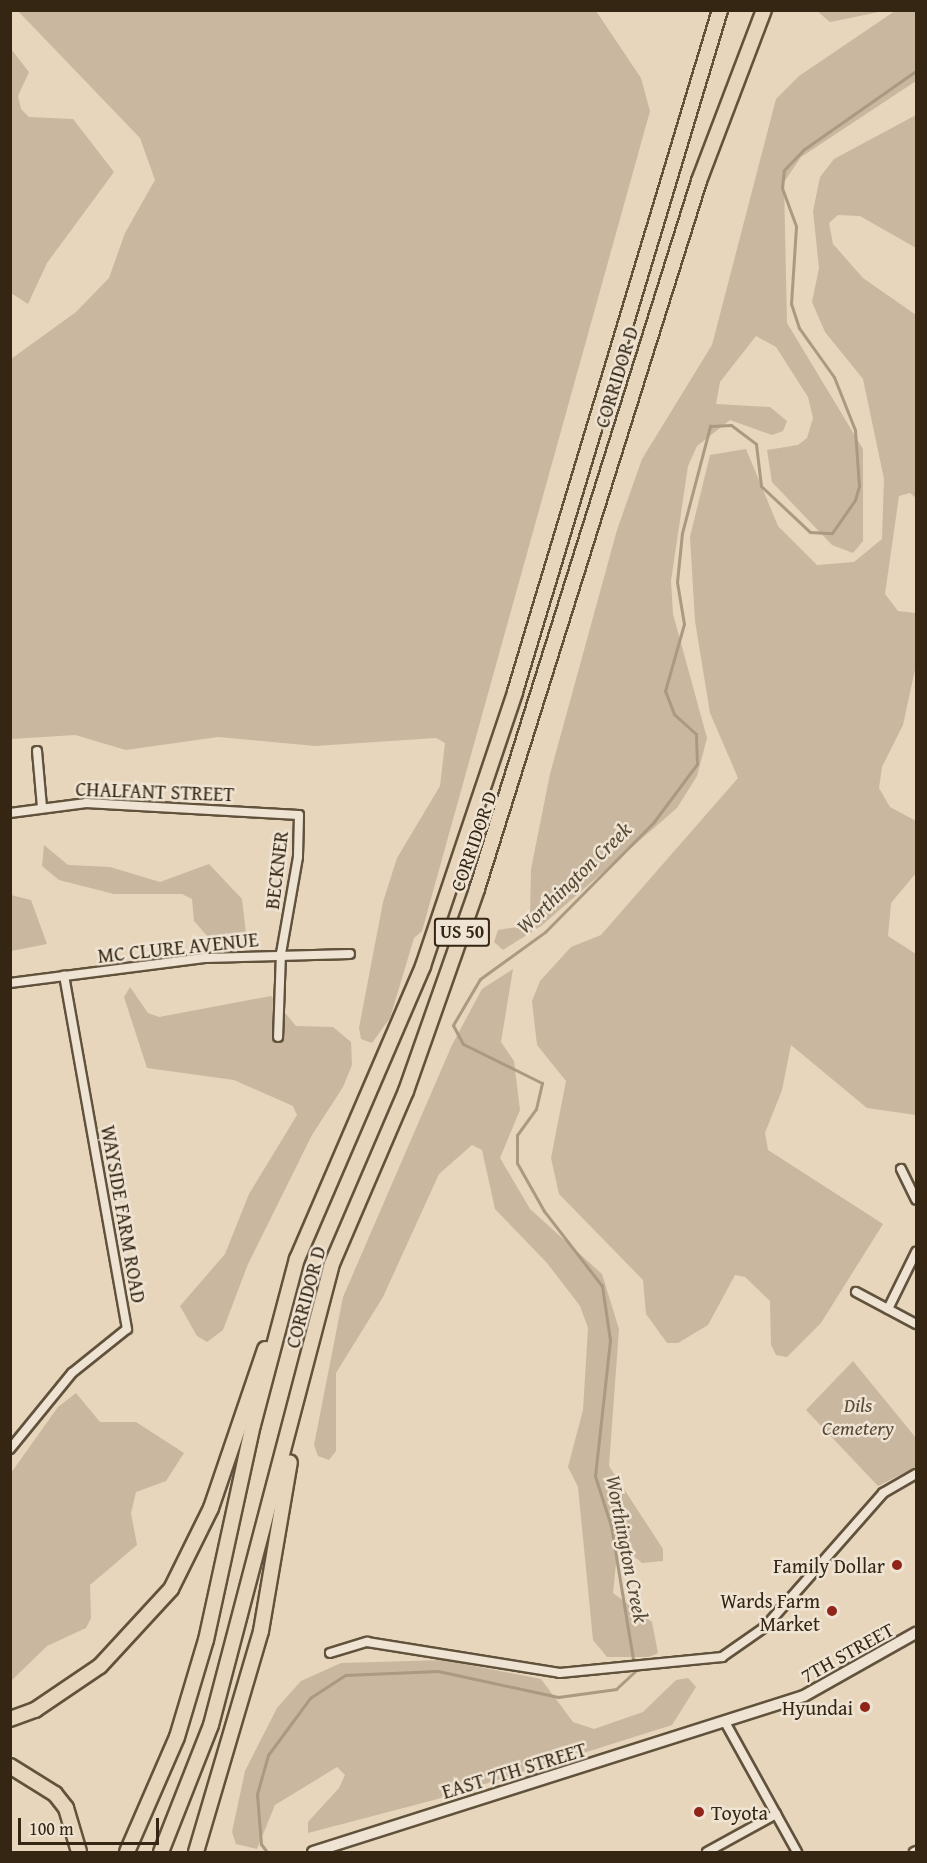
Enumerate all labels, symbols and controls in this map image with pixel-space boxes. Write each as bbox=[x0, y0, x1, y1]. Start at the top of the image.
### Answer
street label: CORRIDOR D bbox=[589, 323, 643, 431]
street label: CHALFANT STREET bbox=[75, 776, 235, 806]
street label: CORRIDOR D bbox=[445, 788, 501, 894]
water label: Worthington Creek bbox=[511, 817, 637, 939]
street label: BECKNER bbox=[259, 829, 293, 911]
road number: US 50 bbox=[434, 917, 490, 947]
street label: MC CLURE AVENUE bbox=[96, 927, 260, 967]
street label: WAYSIDE FARM ROAD bbox=[97, 1123, 151, 1305]
street label: CORRIDOR D bbox=[280, 1243, 330, 1351]
park label: Dils Cemetery bbox=[822, 1393, 894, 1440]
water label: Worthington Creek bbox=[600, 1473, 654, 1625]
place label: Family Dollar bbox=[773, 1553, 885, 1577]
marker: Family Dollar bbox=[890, 1558, 904, 1572]
place label: Wards Farm Market bbox=[720, 1588, 820, 1635]
marker: Wards Farm Market bbox=[825, 1604, 839, 1618]
street label: 7TH STREET bbox=[796, 1617, 898, 1687]
place label: Hyundai bbox=[782, 1695, 853, 1719]
marker: Hyundai bbox=[858, 1700, 872, 1714]
street label: EAST 7TH STREET bbox=[439, 1737, 589, 1803]
place label: Toyota bbox=[711, 1800, 768, 1824]
marker: Toyota bbox=[692, 1805, 706, 1819]
scale bar bbox=[21, 1806, 162, 1844]
text: 100 m bbox=[29, 1815, 74, 1842]

